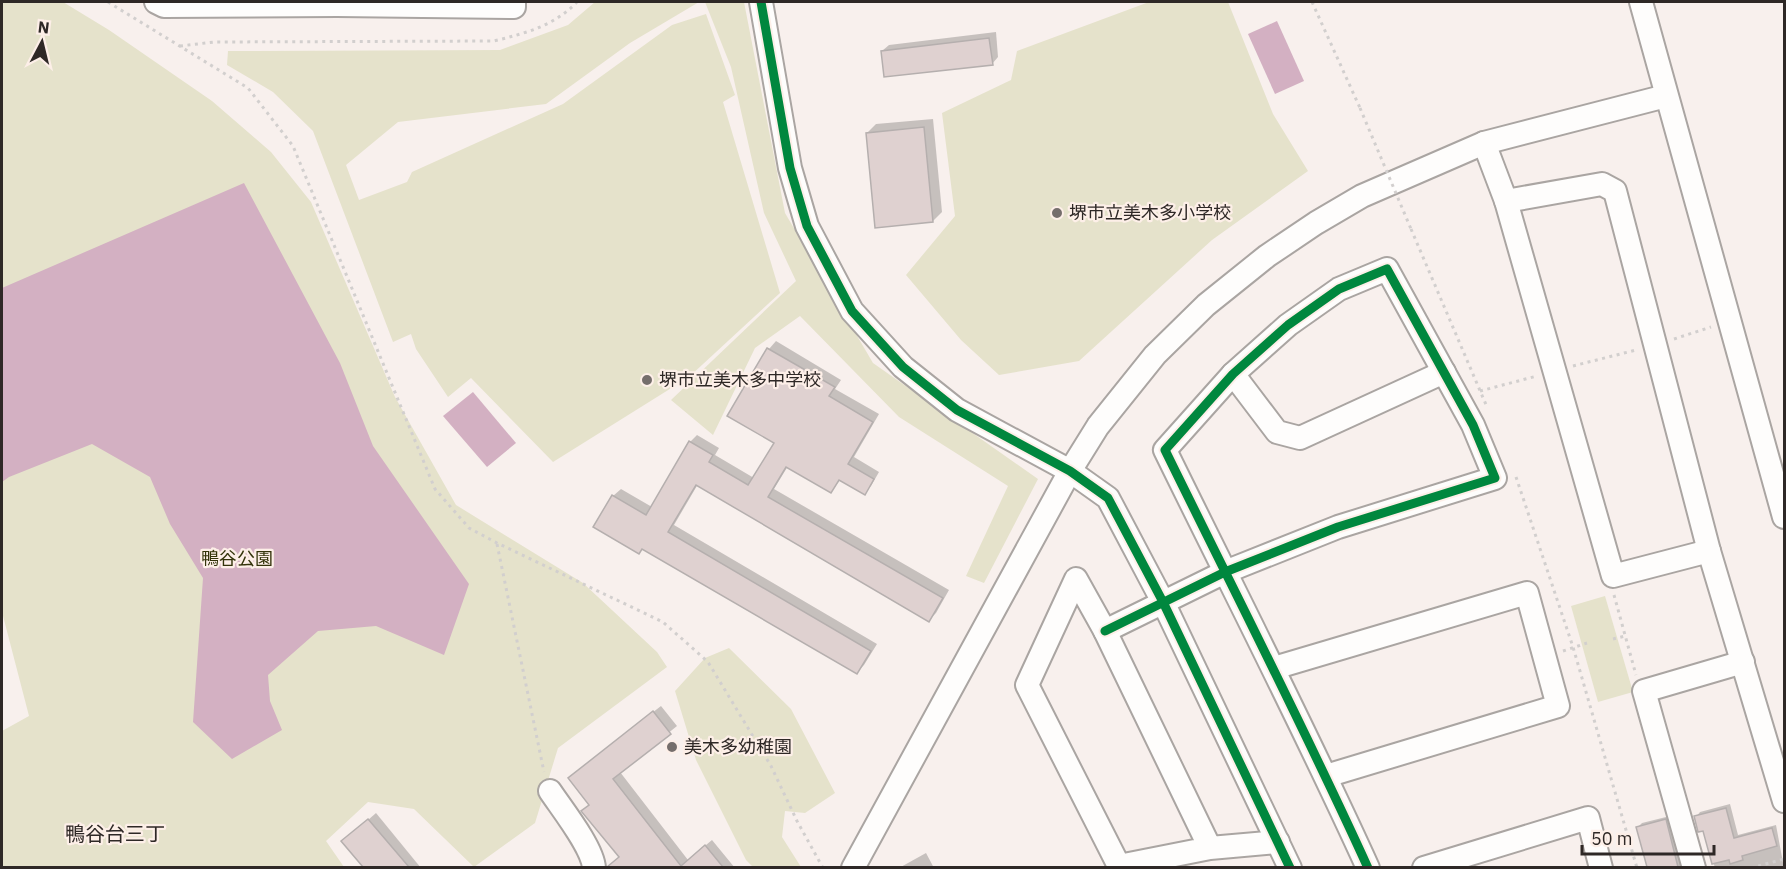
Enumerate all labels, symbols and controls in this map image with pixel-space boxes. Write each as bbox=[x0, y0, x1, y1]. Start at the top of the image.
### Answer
north arrow bbox=[12, 12, 72, 72]
text: N bbox=[37, 16, 51, 38]
place label: 堺市立美木多小学校 bbox=[1069, 201, 1231, 224]
marker: 堺市立美木多小学校 bbox=[1050, 206, 1064, 220]
place label: 堺市立美木多中学校 bbox=[659, 368, 821, 391]
marker: 堺市立美木多中学校 bbox=[640, 373, 654, 387]
park label: 鴨谷公園 bbox=[201, 547, 273, 570]
place label: 美木多幼稚園 bbox=[684, 735, 792, 758]
marker: 美木多幼稚園 bbox=[665, 740, 679, 754]
scale bar bbox=[1582, 818, 1714, 856]
district label: 鴨谷台三丁 bbox=[65, 820, 165, 847]
text: 50 m bbox=[1591, 827, 1633, 850]

